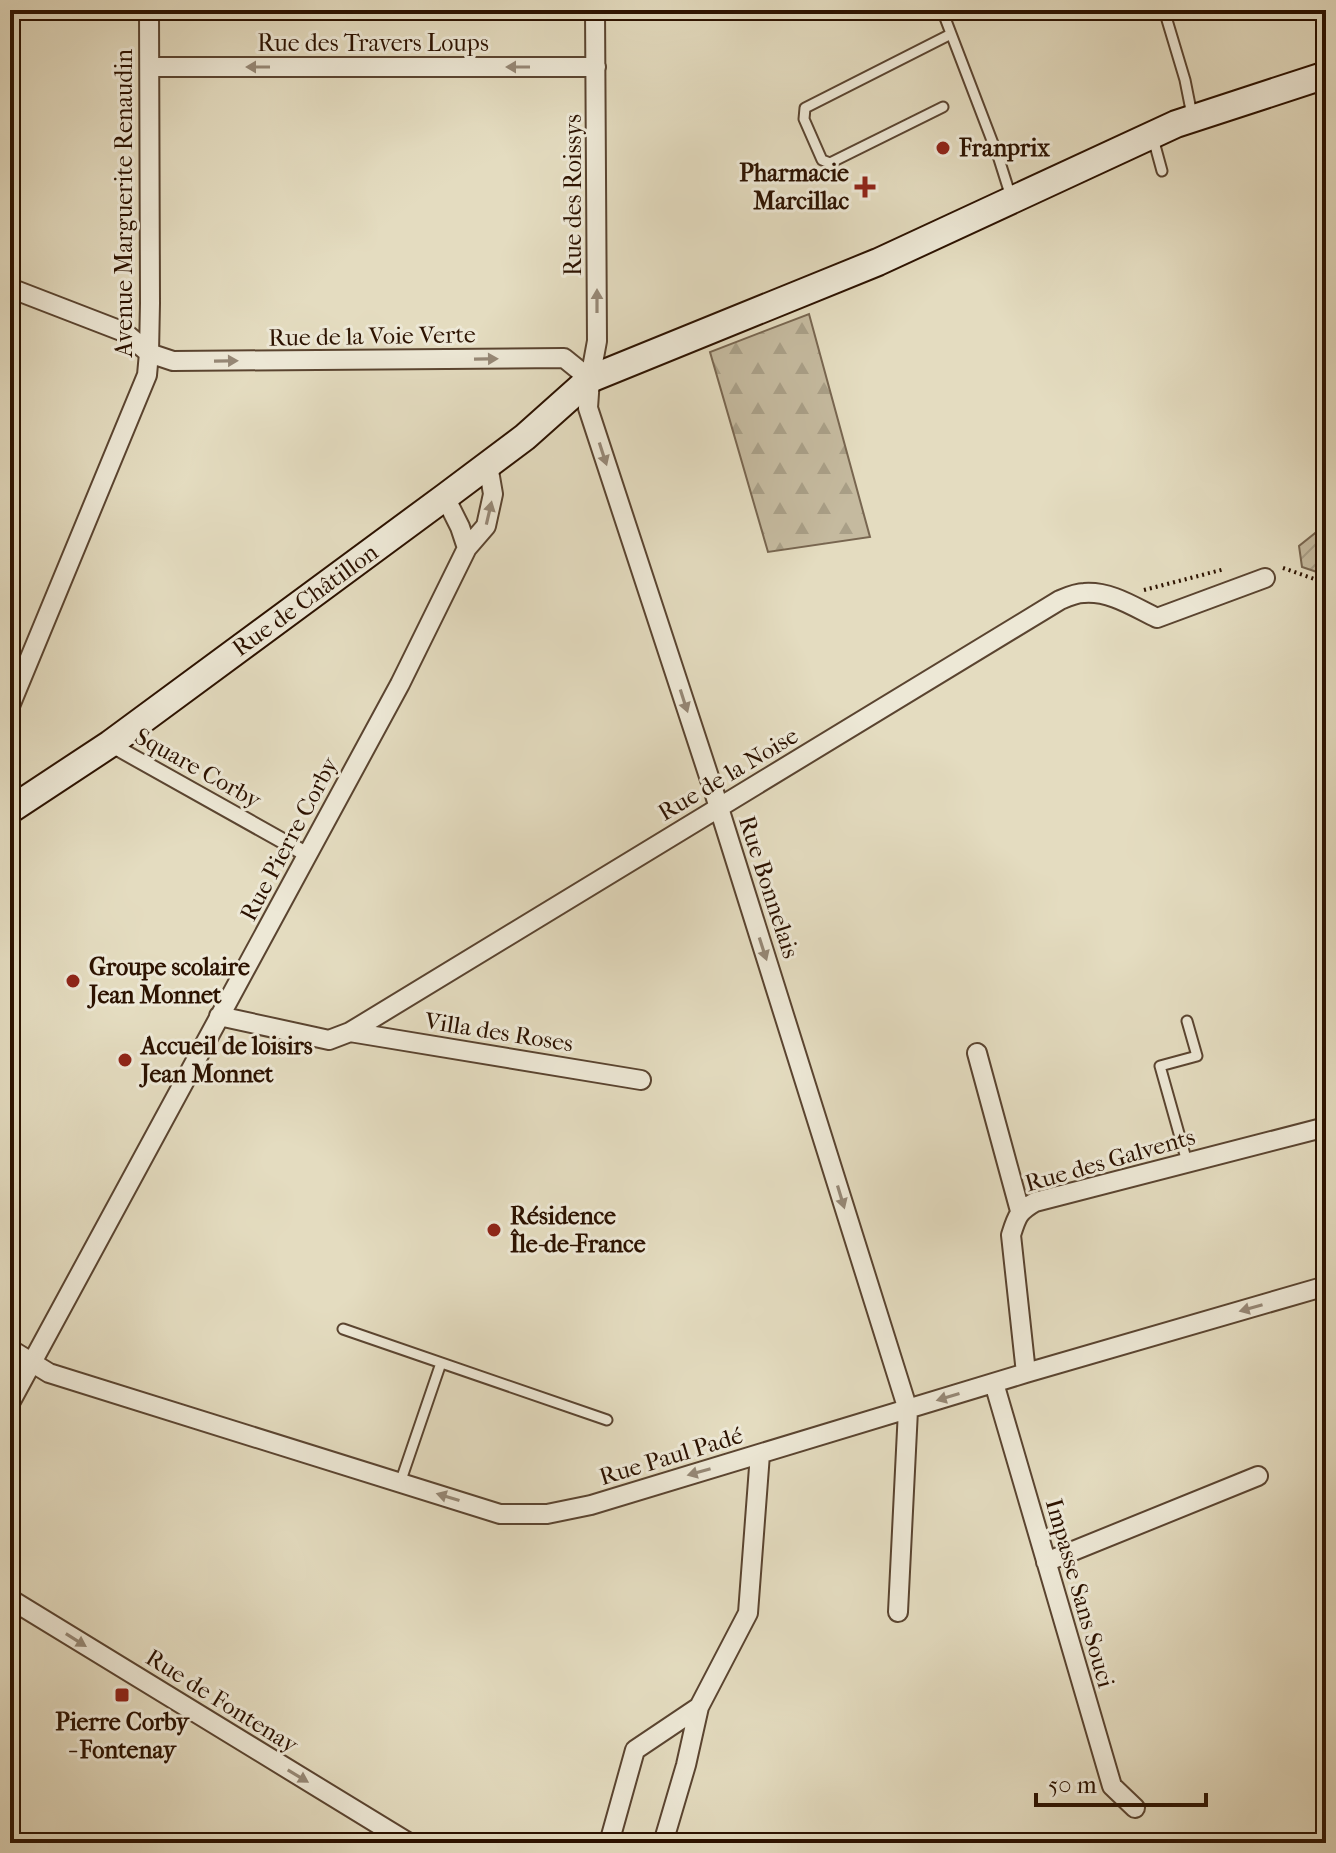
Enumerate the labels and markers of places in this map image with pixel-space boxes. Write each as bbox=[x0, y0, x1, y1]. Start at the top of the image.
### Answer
place label: Franprix bbox=[958, 134, 1050, 162]
marker: Franprix bbox=[934, 139, 952, 157]
place label: Pharmacie Marcillac bbox=[739, 159, 849, 215]
marker: Pharmacie Marcillac bbox=[856, 178, 874, 196]
place label: Groupe scolaire Jean Monnet bbox=[87, 953, 250, 1009]
marker: Groupe scolaire Jean Monnet bbox=[64, 972, 82, 990]
place label: Accueil de loisirs Jean Monnet bbox=[139, 1032, 313, 1088]
marker: Accueil de loisirs Jean Monnet bbox=[116, 1051, 134, 1069]
place label: Résidence Île-de-France bbox=[510, 1202, 646, 1258]
marker: Résidence Île-de-France bbox=[485, 1221, 503, 1239]
marker: Pierre Corby - Fontenay bbox=[113, 1686, 131, 1704]
place label: Pierre Corby - Fontenay bbox=[55, 1708, 190, 1764]

